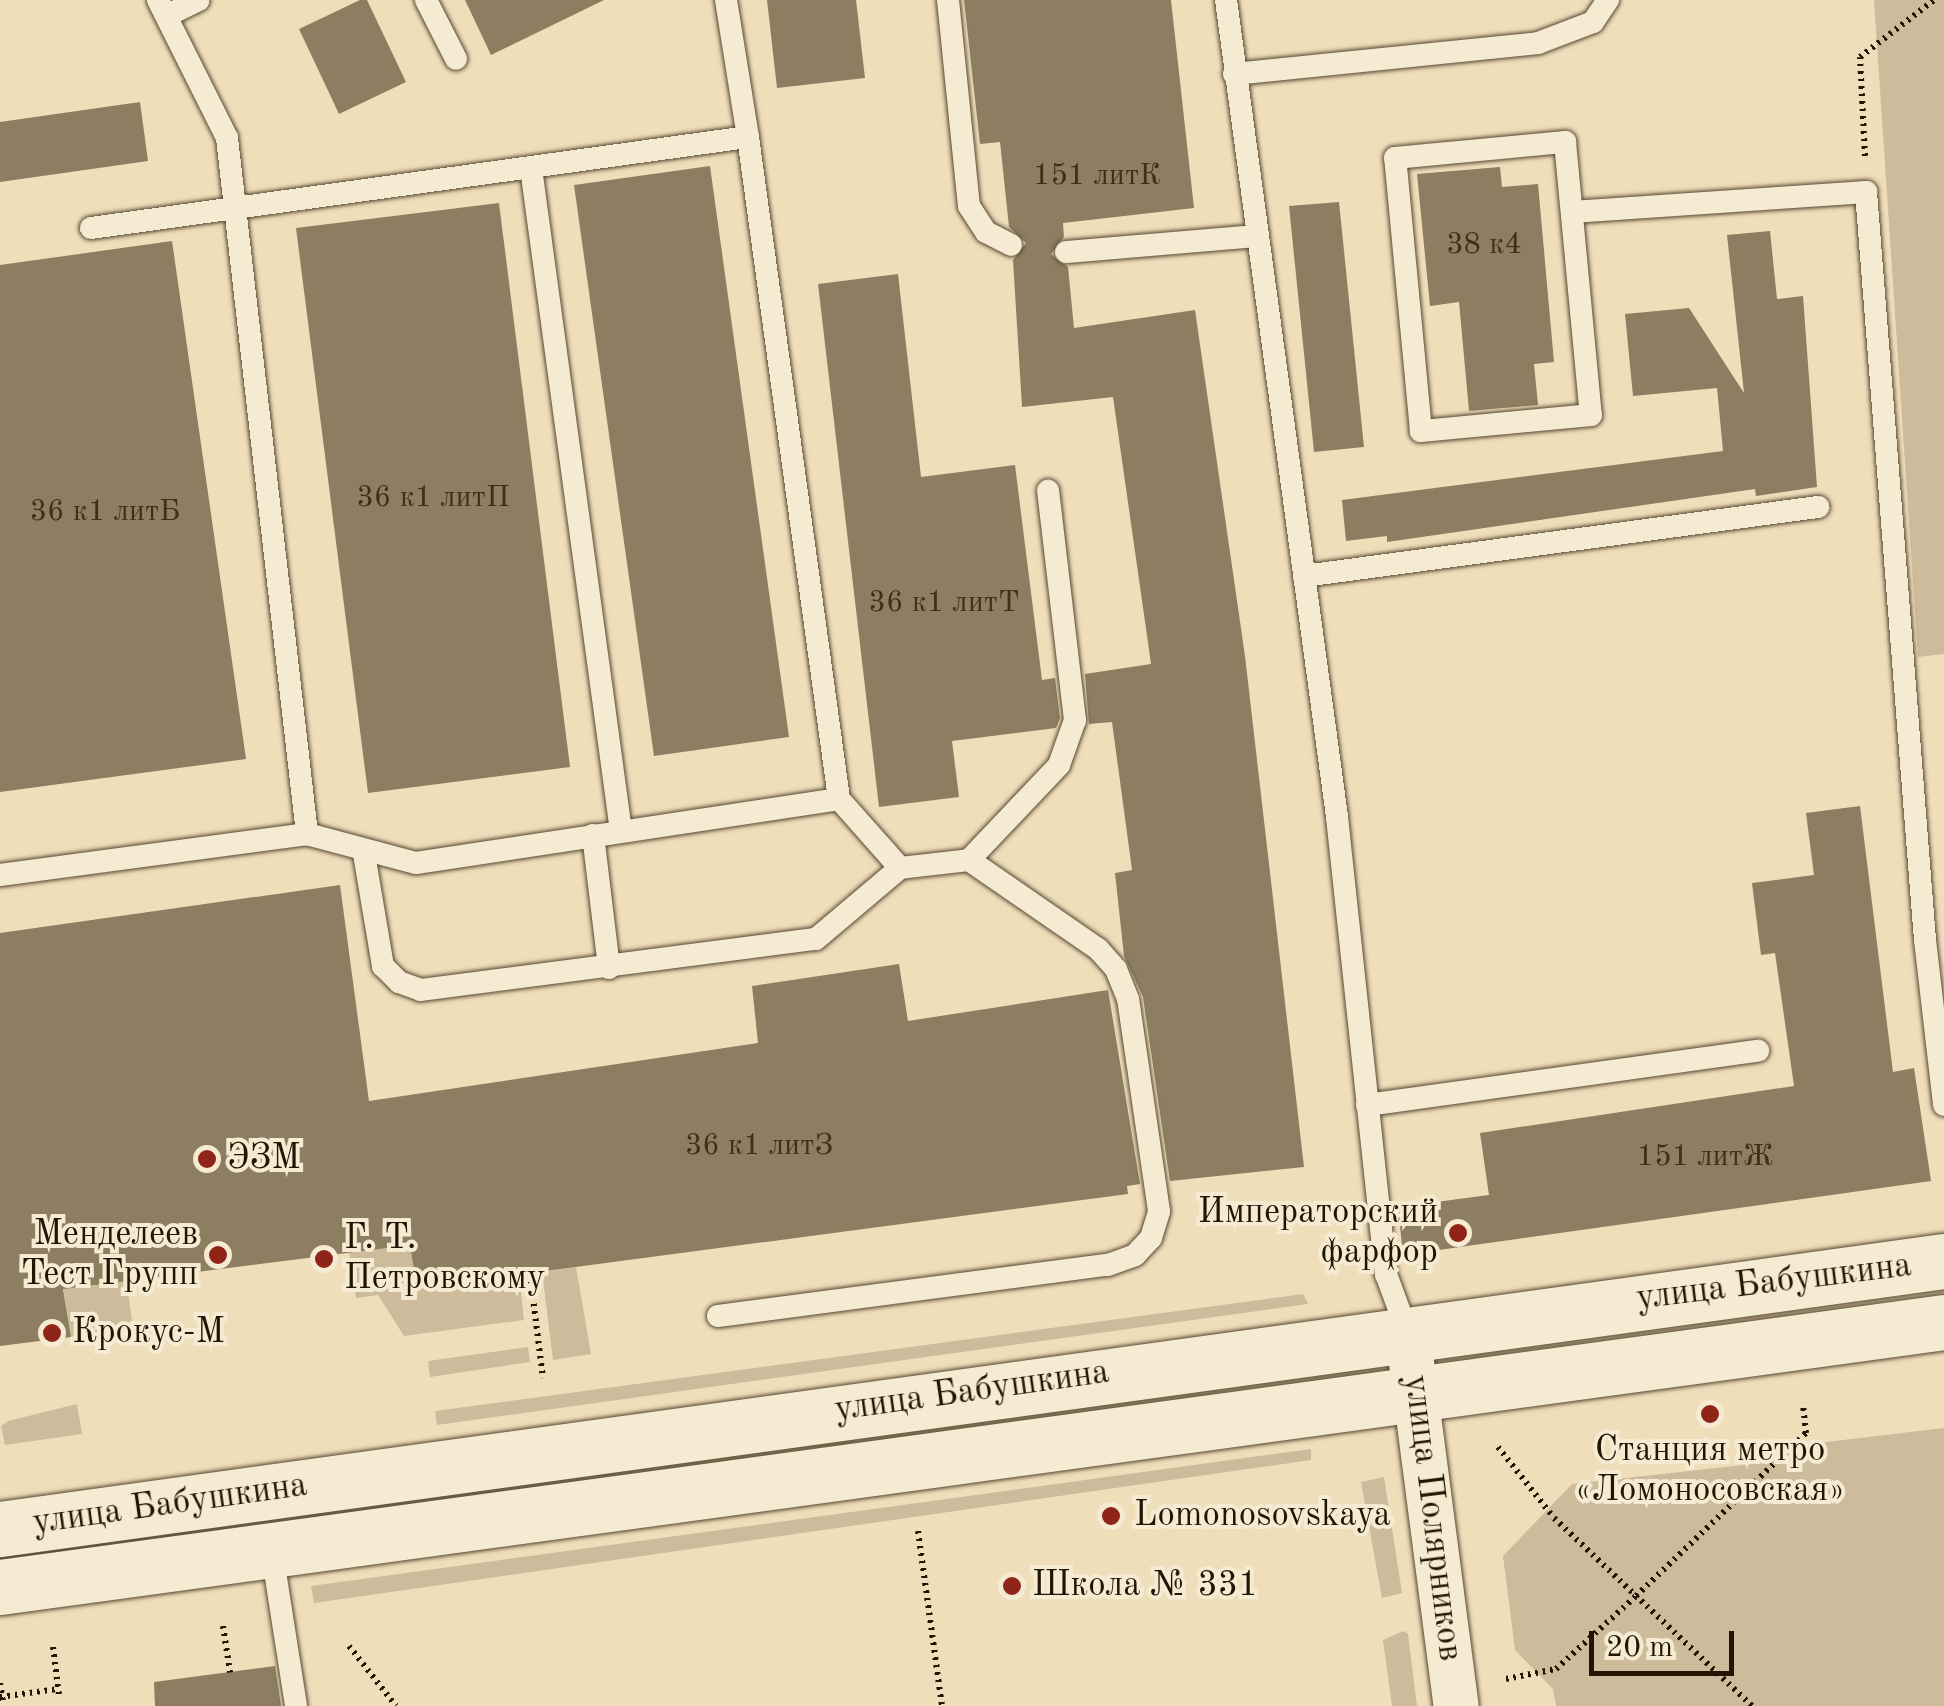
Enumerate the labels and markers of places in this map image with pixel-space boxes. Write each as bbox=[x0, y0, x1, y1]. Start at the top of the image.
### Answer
place label: ЭЗМ bbox=[227, 1138, 301, 1180]
marker: ЭЗМ bbox=[196, 1148, 218, 1170]
place label: Императорский фарфор bbox=[1198, 1192, 1438, 1274]
place label: Менделеев Тест Групп bbox=[21, 1214, 198, 1296]
place label: Г. Т. Петровскому bbox=[344, 1218, 545, 1300]
marker: Императорский фарфор bbox=[1447, 1222, 1469, 1244]
marker: Менделеев Тест Групп bbox=[207, 1244, 229, 1266]
marker: Г. Т. Петровскому bbox=[313, 1248, 335, 1270]
place label: Крокус-М bbox=[72, 1312, 225, 1354]
marker: Крокус-М bbox=[41, 1322, 63, 1344]
marker: Станция метро «Ломоносовская» bbox=[1699, 1403, 1721, 1425]
place label: Станция метро «Ломоносовская» bbox=[1575, 1430, 1845, 1512]
place label: Lomonosovskaya bbox=[1134, 1495, 1391, 1537]
marker: Lomonosovskaya bbox=[1098, 1503, 1124, 1529]
place label: Школа № 331 bbox=[1032, 1565, 1258, 1607]
marker: Школа № 331 bbox=[1001, 1575, 1023, 1597]

